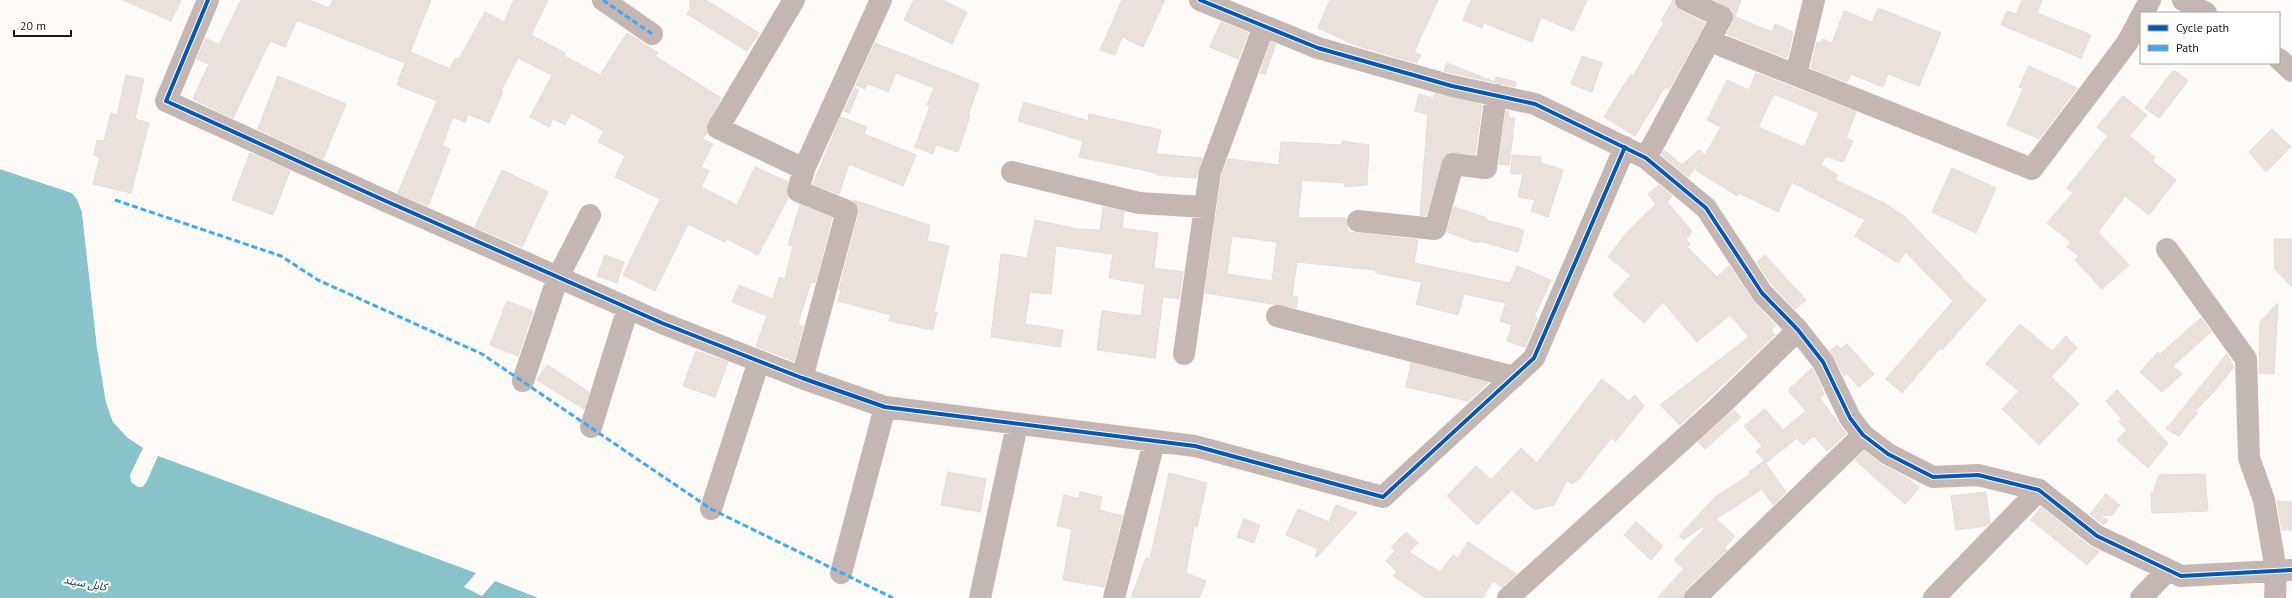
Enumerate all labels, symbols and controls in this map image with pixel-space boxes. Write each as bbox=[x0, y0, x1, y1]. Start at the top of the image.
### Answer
scale bar bbox=[14, 12, 71, 38]
legend bbox=[2140, 12, 2280, 64]
text: 20 m bbox=[20, 18, 46, 33]
text: Cycle path bbox=[2176, 20, 2229, 35]
text: Path bbox=[2176, 40, 2199, 55]
water label: کابل سيند bbox=[62, 572, 110, 594]

